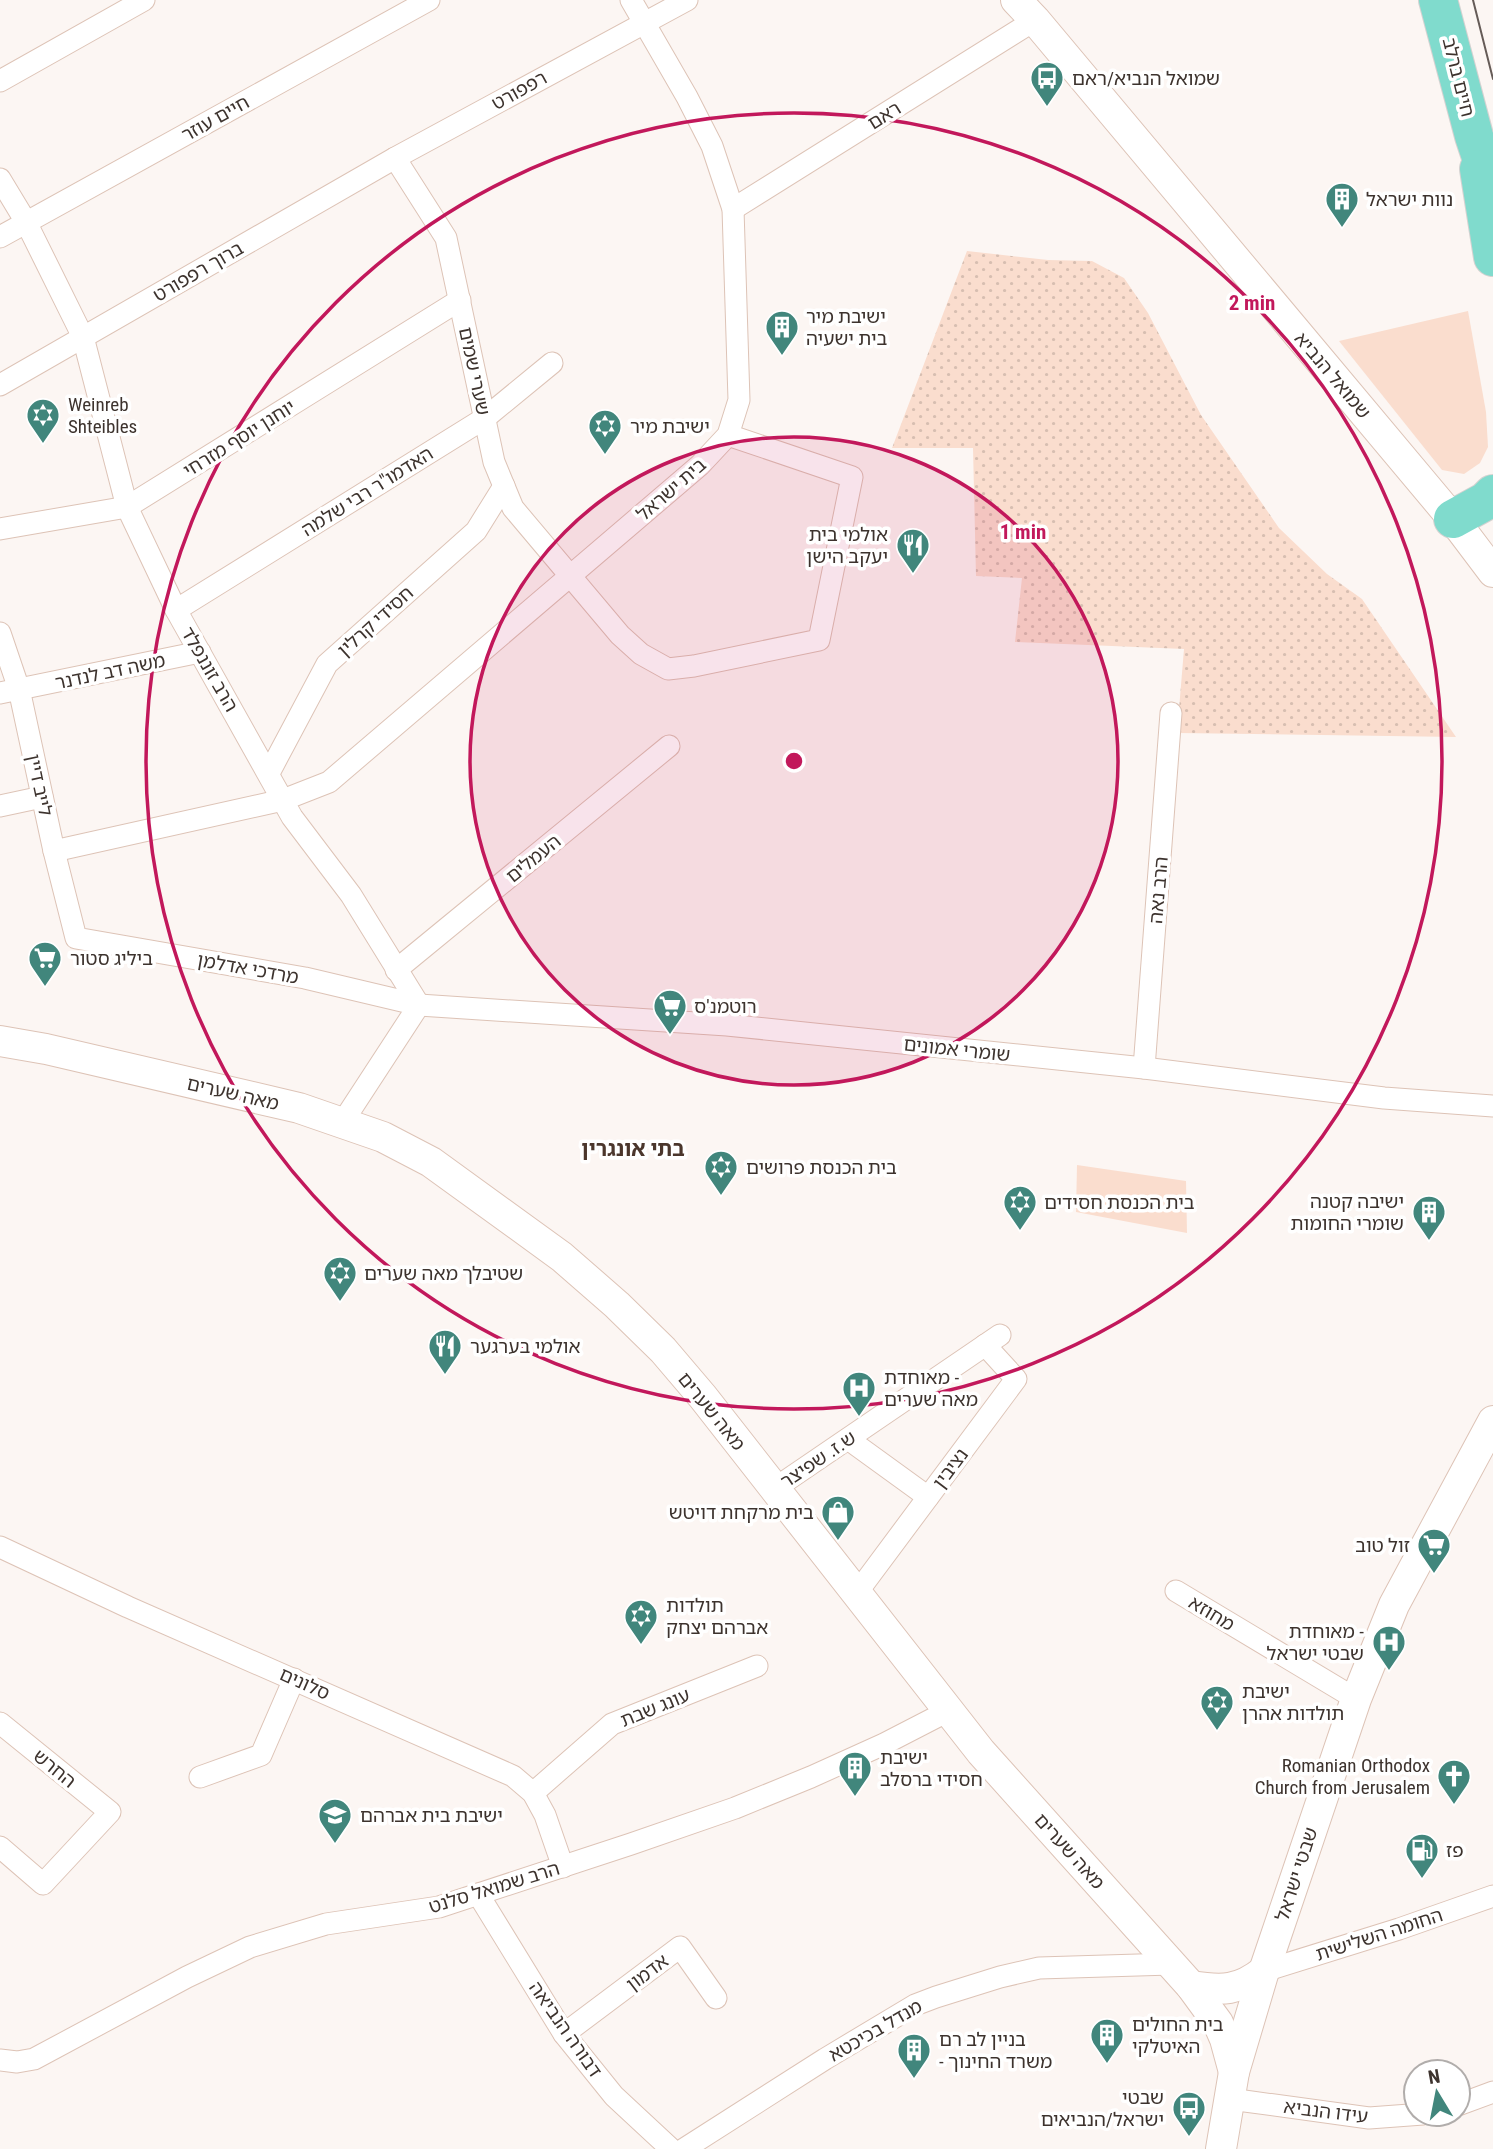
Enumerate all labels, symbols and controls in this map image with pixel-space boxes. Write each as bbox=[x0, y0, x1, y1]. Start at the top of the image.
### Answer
street label: חיים ברלב bbox=[1438, 35, 1479, 119]
bus stop icon: שמואל הנביא/ראם bbox=[1028, 59, 1066, 108]
street label: רפפורט bbox=[488, 66, 551, 115]
place label: שמואל הנביא/ראם bbox=[1072, 67, 1220, 90]
street label: חיים עוזר bbox=[177, 90, 253, 146]
street label: ראם bbox=[863, 96, 905, 134]
building icon: נוות ישראל bbox=[1323, 180, 1361, 229]
place label: נוות ישראל bbox=[1366, 188, 1453, 211]
street label: ברוך רפפורט bbox=[149, 236, 248, 306]
text: 2 min bbox=[1229, 291, 1275, 315]
place label: ישיבת מיר בית ישעיה bbox=[806, 305, 887, 350]
building icon: ישיבת מיר בית ישעיה bbox=[763, 308, 801, 357]
street label: שערי שמים bbox=[454, 325, 495, 417]
street label: שמואל הנביא bbox=[1290, 327, 1375, 423]
place label: Weinreb Shteibles bbox=[68, 393, 137, 438]
street label: יוחנן יוסף מזרחי bbox=[179, 395, 299, 482]
synagogue icon: Weinreb Shteibles bbox=[24, 396, 62, 445]
synagogue icon: ישיבת מיר bbox=[586, 407, 624, 456]
place label: ישיבת מיר bbox=[630, 415, 710, 438]
street label: האדמו"ר רבי שלמה bbox=[297, 442, 437, 541]
street label: בית ישראל bbox=[632, 453, 711, 526]
text: 1 min bbox=[1000, 520, 1046, 544]
place label: אולמי בית יעקב הישן bbox=[806, 523, 888, 568]
restaurant icon: אולמי בית יעקב הישן bbox=[894, 526, 932, 575]
street label: חסידי קרלין bbox=[333, 581, 418, 661]
street label: הרב זוננפלד bbox=[176, 623, 243, 716]
street label: משה דב לנדנר bbox=[53, 649, 167, 694]
centre of rings bbox=[782, 749, 806, 773]
street label: לייב דיין bbox=[22, 752, 57, 818]
street label: העמלים bbox=[501, 829, 565, 887]
street label: הרב נאה bbox=[1144, 855, 1173, 925]
supermarket icon: ביליג סטור bbox=[26, 939, 64, 988]
place label: ביליג סטור bbox=[70, 947, 153, 970]
street label: מרדכי אדלמן bbox=[195, 948, 301, 989]
supermarket icon: רוטמנ'ס bbox=[651, 987, 689, 1036]
place label: רוטמנ'ס bbox=[694, 995, 757, 1018]
street label: שומרי אמונים bbox=[902, 1032, 1011, 1067]
street label: מאה שערים bbox=[185, 1072, 281, 1115]
district label: בתי אונגרין bbox=[581, 1137, 685, 1161]
synagogue icon: בית הכנסת פרושים bbox=[702, 1148, 740, 1197]
place label: בית הכנסת פרושים bbox=[746, 1156, 897, 1179]
synagogue icon: בית הכנסת חסידים bbox=[1001, 1183, 1039, 1232]
place label: ישיבה קטנה שומרי החומות bbox=[1290, 1190, 1404, 1235]
place label: בית הכנסת חסידים bbox=[1044, 1191, 1195, 1214]
building icon: ישיבה קטנה שומרי החומות bbox=[1410, 1193, 1448, 1242]
synagogue icon: שטיבלך מאה שערים bbox=[321, 1254, 359, 1303]
place label: שטיבלך מאה שערים bbox=[364, 1262, 523, 1285]
restaurant icon: אולמי בערגער bbox=[426, 1327, 464, 1376]
place label: אולמי בערגער bbox=[470, 1335, 581, 1358]
place label: מאוחדת - מאה שערים bbox=[884, 1366, 978, 1411]
street label: מאה שערים bbox=[673, 1368, 750, 1455]
hospital icon: מאוחדת - מאה שערים bbox=[840, 1369, 878, 1418]
street label: ש.ז. שפיצר bbox=[776, 1426, 860, 1493]
street label: נציבין bbox=[928, 1444, 973, 1493]
shop icon: בית מרקחת דויטש bbox=[819, 1493, 857, 1542]
place label: בית מרקחת דויטש bbox=[669, 1501, 814, 1524]
supermarket icon: זול טוב bbox=[1415, 1526, 1453, 1575]
place label: זול טוב bbox=[1355, 1534, 1410, 1557]
street label: מחוזא bbox=[1185, 1591, 1239, 1636]
place label: תולדות אברהם יצחק bbox=[666, 1594, 768, 1639]
synagogue icon: תולדות אברהם יצחק bbox=[622, 1597, 660, 1646]
place label: מאוחדת - שבטי ישראל bbox=[1267, 1620, 1364, 1665]
hospital icon: מאוחדת - שבטי ישראל bbox=[1370, 1623, 1408, 1672]
street label: סלונים bbox=[276, 1662, 334, 1705]
place label: ישיבת תולדות אהרן bbox=[1242, 1680, 1344, 1725]
street label: עונג שבת bbox=[617, 1683, 693, 1732]
synagogue icon: ישיבת תולדות אהרן bbox=[1198, 1683, 1236, 1732]
street label: החרש bbox=[29, 1744, 81, 1793]
place label: ישיבת חסידי ברסלב bbox=[880, 1746, 983, 1791]
building icon: ישיבת חסידי ברסלב bbox=[836, 1749, 874, 1798]
place label: Romanian Orthodox Church from Jerusalem bbox=[1255, 1754, 1430, 1799]
church icon: Romanian Orthodox Church from Jerusalem bbox=[1435, 1757, 1473, 1806]
school or university icon: ישיבת בית אברהם bbox=[316, 1796, 354, 1845]
place label: ישיבת בית אברהם bbox=[360, 1804, 503, 1827]
street label: מאה שערים bbox=[1030, 1809, 1110, 1894]
street label: שבטי ישראל bbox=[1270, 1824, 1322, 1924]
fuel station icon: פז bbox=[1403, 1831, 1441, 1880]
place label: פז bbox=[1446, 1839, 1464, 1862]
street label: הרב שמואל סלנט bbox=[426, 1857, 562, 1918]
street label: החומה השלישית bbox=[1313, 1903, 1446, 1966]
street label: אדמון bbox=[622, 1949, 673, 1996]
street label: דבורה הנביאה bbox=[524, 1977, 607, 2082]
street label: מנדל בכיכטא bbox=[825, 1994, 926, 2066]
place label: בית החולים האיטלקי bbox=[1132, 2013, 1224, 2058]
building icon: בית החולים האיטלקי bbox=[1088, 2016, 1126, 2065]
place label: בניין לב רם - משרד החינוך bbox=[939, 2028, 1052, 2073]
building icon: בניין לב רם - משרד החינוך bbox=[895, 2031, 933, 2080]
north arrow bbox=[1402, 2058, 1472, 2128]
text: N bbox=[1426, 2064, 1442, 2089]
place label: שבטי ישראל/הנביאים bbox=[1041, 2086, 1164, 2131]
bus stop icon: שבטי ישראל/הנביאים bbox=[1170, 2089, 1208, 2138]
street label: עידו הנביא bbox=[1282, 2095, 1369, 2128]

